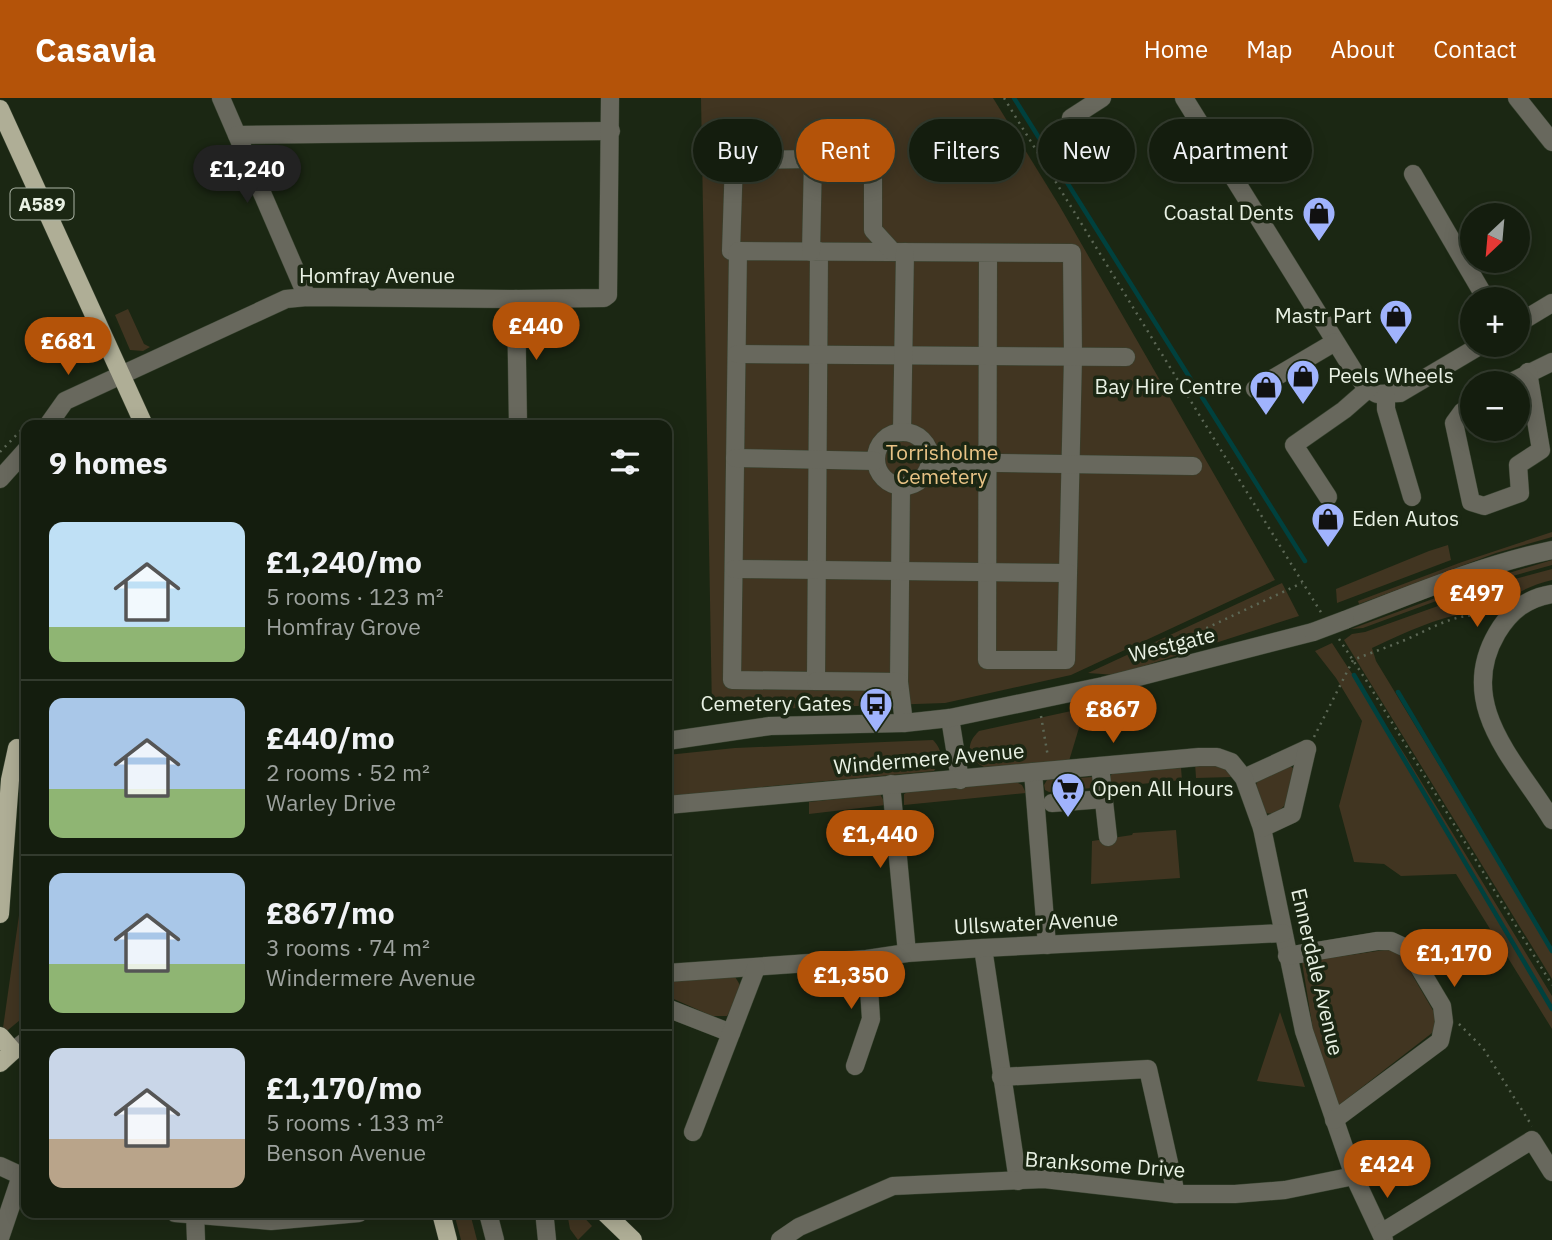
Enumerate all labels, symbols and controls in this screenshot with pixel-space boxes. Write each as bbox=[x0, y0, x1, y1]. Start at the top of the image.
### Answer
text: Casavia bbox=[35, 28, 156, 71]
text: Home bbox=[1144, 33, 1208, 65]
text: Map bbox=[1246, 33, 1292, 65]
text: About bbox=[1330, 33, 1395, 65]
text: Contact bbox=[1433, 33, 1517, 65]
chip: Buy bbox=[693, 119, 782, 182]
chip: Rent bbox=[796, 119, 895, 182]
chip: Filters bbox=[909, 119, 1024, 182]
chip: New bbox=[1038, 119, 1135, 182]
chip: Apartment bbox=[1149, 119, 1312, 182]
pin: £1,240 bbox=[190, 146, 304, 205]
text: £1,240 bbox=[209, 153, 285, 183]
road number: A589 bbox=[10, 188, 74, 220]
shop icon: Coastal Dents bbox=[1300, 194, 1338, 243]
place label: Coastal Dents bbox=[1164, 198, 1294, 226]
north arrow bbox=[1460, 203, 1530, 273]
map controls bbox=[1460, 203, 1530, 441]
street label: Homfray Avenue bbox=[299, 261, 455, 289]
button: + bbox=[1460, 287, 1530, 357]
shop icon: Mastr Part bbox=[1377, 297, 1415, 346]
place label: Mastr Part bbox=[1275, 301, 1372, 329]
pin: £440 bbox=[495, 302, 577, 362]
text: £440 bbox=[509, 310, 563, 340]
pin: £681 bbox=[27, 317, 109, 377]
text: £681 bbox=[41, 325, 95, 355]
shop icon: Peels Wheels bbox=[1284, 357, 1322, 406]
place label: Peels Wheels bbox=[1328, 361, 1454, 389]
shop icon: Bay Hire Centre bbox=[1247, 368, 1285, 417]
button: − bbox=[1460, 371, 1530, 441]
place label: Bay Hire Centre bbox=[1095, 372, 1242, 400]
park label: Torrisholme Cemetery bbox=[886, 438, 998, 490]
text: 9 homes bbox=[49, 443, 168, 482]
icon: filters bbox=[606, 443, 644, 481]
shop icon: Eden Autos bbox=[1309, 500, 1347, 549]
place label: Eden Autos bbox=[1352, 504, 1459, 532]
text: £1,240/mo bbox=[266, 542, 422, 581]
icon: home bbox=[105, 550, 189, 634]
pin: £497 bbox=[1436, 570, 1518, 629]
text: £497 bbox=[1450, 577, 1504, 607]
text: 5 rooms · 123 m² bbox=[266, 581, 444, 611]
text: Homfray Grove bbox=[266, 611, 421, 641]
street label: Westgate bbox=[1126, 620, 1218, 668]
bus stop icon: Cemetery Gates bbox=[857, 685, 895, 734]
pin: £867 bbox=[1072, 686, 1154, 745]
place label: Cemetery Gates bbox=[701, 689, 852, 717]
text: £867 bbox=[1086, 693, 1140, 723]
text: £440/mo bbox=[266, 718, 395, 757]
icon: home bbox=[105, 726, 189, 810]
street label: Windermere Avenue bbox=[832, 736, 1025, 780]
text: 2 rooms · 52 m² bbox=[266, 757, 430, 787]
supermarket icon: Open All Hours bbox=[1049, 770, 1087, 819]
place label: Open All Hours bbox=[1092, 774, 1234, 802]
text: Warley Drive bbox=[266, 787, 396, 817]
pin: £1,440 bbox=[823, 810, 937, 870]
text: £1,440 bbox=[842, 818, 918, 848]
street label: Ennerdale Avenue bbox=[1285, 885, 1351, 1058]
text: £867/mo bbox=[266, 893, 395, 932]
icon: home bbox=[105, 901, 189, 985]
street label: Ullswater Avenue bbox=[953, 904, 1119, 940]
pin: £1,170 bbox=[1397, 930, 1511, 989]
text: 3 rooms · 74 m² bbox=[266, 932, 430, 962]
text: £1,170 bbox=[1416, 937, 1492, 967]
pin: £1,350 bbox=[794, 951, 908, 1011]
text: £1,350 bbox=[813, 959, 889, 989]
text: Windermere Avenue bbox=[266, 962, 476, 992]
text: £1,170/mo bbox=[266, 1068, 422, 1107]
icon: home bbox=[105, 1076, 189, 1160]
text: 5 rooms · 133 m² bbox=[266, 1107, 444, 1137]
text: Benson Avenue bbox=[266, 1137, 426, 1167]
pin: £424 bbox=[1346, 1140, 1428, 1200]
street label: Branksome Drive bbox=[1024, 1144, 1186, 1184]
text: £424 bbox=[1360, 1148, 1414, 1178]

